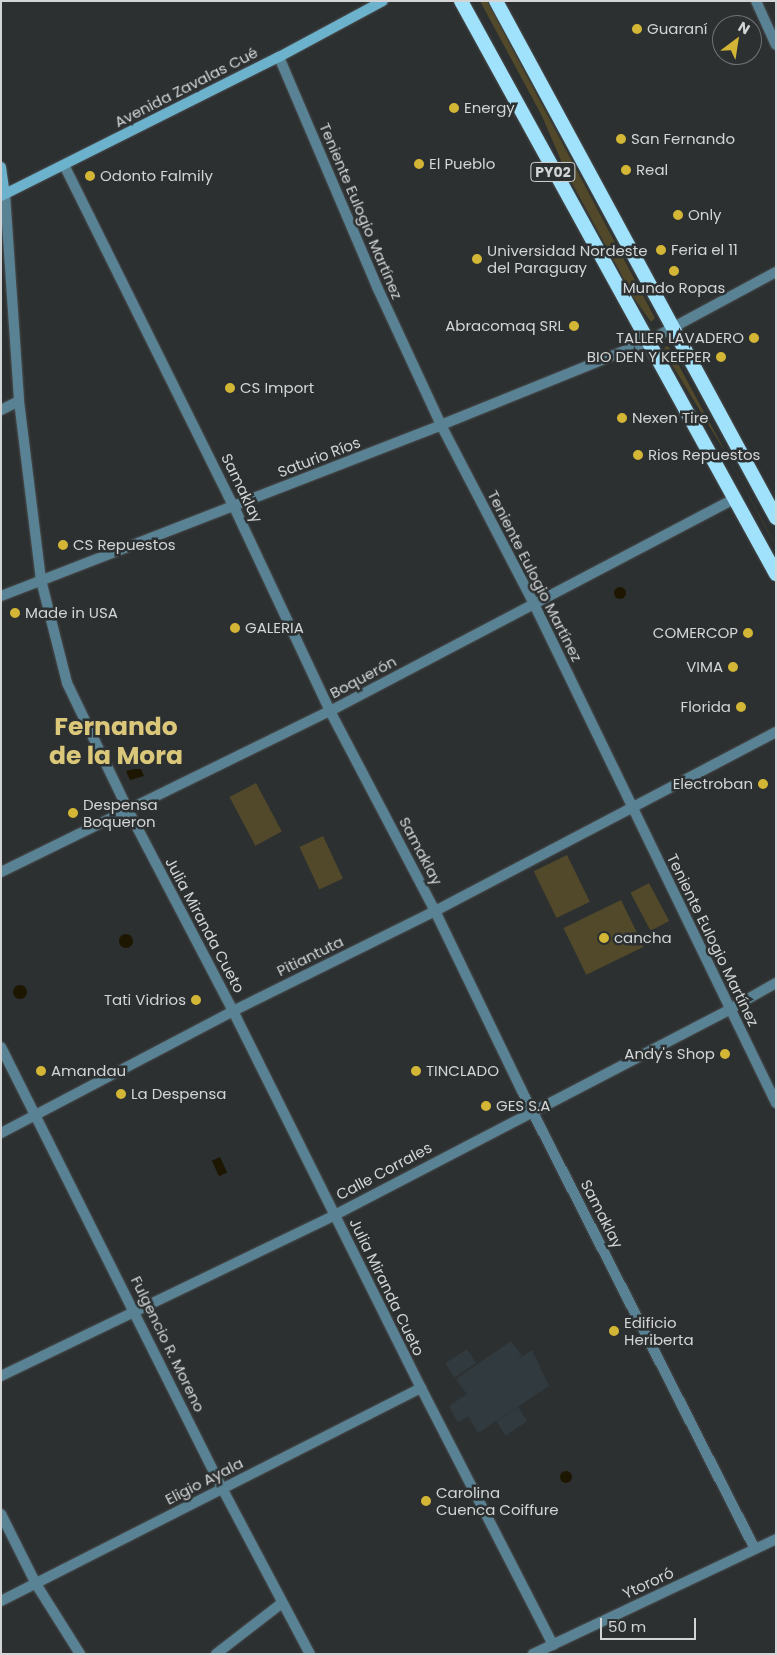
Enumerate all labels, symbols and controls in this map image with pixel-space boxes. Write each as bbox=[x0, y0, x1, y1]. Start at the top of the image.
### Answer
north arrow bbox=[712, 15, 762, 65]
text: N bbox=[735, 17, 754, 39]
place label: Guaraní bbox=[647, 20, 707, 38]
marker: Guaraní bbox=[631, 23, 643, 35]
street label: Avenida Zavalas Cué bbox=[111, 43, 261, 131]
place label: Energy bbox=[464, 99, 515, 117]
marker: Energy bbox=[448, 102, 460, 114]
street label: Teniente Eulogio Martínez bbox=[316, 120, 406, 302]
place label: San Fernando bbox=[631, 130, 735, 148]
marker: San Fernando bbox=[615, 133, 627, 145]
place label: El Pueblo bbox=[429, 155, 495, 173]
marker: El Pueblo bbox=[413, 158, 425, 170]
road number: PY02 bbox=[529, 160, 577, 183]
place label: Real bbox=[636, 161, 668, 179]
marker: Real bbox=[620, 164, 632, 176]
place label: Odonto Falmily bbox=[100, 167, 213, 185]
marker: Odonto Falmily bbox=[84, 170, 96, 182]
place label: Only bbox=[688, 206, 722, 224]
marker: Only bbox=[672, 209, 684, 221]
place label: Universidad Nordeste del Paraguay bbox=[487, 241, 647, 276]
place label: Feria el 11 bbox=[671, 241, 738, 259]
marker: Feria el 11 bbox=[655, 244, 667, 256]
marker: Universidad Nordeste del Paraguay bbox=[471, 253, 483, 265]
marker: Mundo Ropas bbox=[668, 265, 680, 277]
place label: Mundo Ropas bbox=[623, 279, 725, 297]
place label: Abracomaq SRL bbox=[445, 317, 564, 335]
marker: Abracomaq SRL bbox=[568, 320, 580, 332]
place label: TALLER LAVADERO bbox=[616, 329, 744, 347]
marker: TALLER LAVADERO bbox=[748, 332, 760, 344]
place label: BIO DEN Y KEEPER bbox=[587, 348, 711, 366]
marker: BIO DEN Y KEEPER bbox=[715, 351, 727, 363]
place label: CS Import bbox=[240, 379, 314, 397]
marker: CS Import bbox=[224, 382, 236, 394]
place label: Nexen Tire bbox=[632, 409, 709, 427]
marker: Nexen Tire bbox=[616, 412, 628, 424]
street label: Saturio Ríos bbox=[275, 433, 363, 481]
place label: Rios Repuestos bbox=[648, 446, 760, 464]
marker: Rios Repuestos bbox=[632, 449, 644, 461]
street label: Samaklay bbox=[218, 451, 266, 525]
street label: Teniente Eulogio Martínez bbox=[484, 487, 586, 665]
place label: CS Repuestos bbox=[73, 536, 176, 554]
marker: CS Repuestos bbox=[57, 539, 69, 551]
place label: Made in USA bbox=[25, 604, 118, 622]
marker: Made in USA bbox=[9, 607, 21, 619]
place label: GALERIA bbox=[245, 619, 304, 637]
marker: GALERIA bbox=[229, 622, 241, 634]
place label: COMERCOP bbox=[653, 624, 738, 642]
marker: COMERCOP bbox=[742, 627, 754, 639]
street label: Boquerón bbox=[327, 652, 399, 702]
place label: VIMA bbox=[686, 658, 723, 676]
marker: VIMA bbox=[727, 661, 739, 673]
place label: Florida bbox=[681, 698, 731, 716]
marker: Florida bbox=[735, 701, 747, 713]
district label: Fernando de la Mora bbox=[49, 713, 183, 772]
place label: Electroban bbox=[673, 775, 753, 793]
marker: Electroban bbox=[757, 778, 769, 790]
place label: Despensa Boqueron bbox=[83, 795, 158, 830]
marker: Despensa Boqueron bbox=[67, 807, 79, 819]
street label: Samaklay bbox=[396, 814, 446, 888]
street label: Teniente Eulogio Martínez bbox=[663, 851, 763, 1029]
street label: Julia Miranda Cueto bbox=[162, 854, 248, 996]
place label: cancha bbox=[614, 929, 672, 947]
street label: Pitiantuta bbox=[274, 932, 346, 980]
marker: cancha bbox=[598, 932, 610, 944]
place label: Tati Vidrios bbox=[104, 991, 186, 1009]
marker: Tati Vidrios bbox=[190, 994, 202, 1006]
place label: Andy's Shop bbox=[624, 1045, 715, 1063]
marker: Andy's Shop bbox=[719, 1048, 731, 1060]
place label: Amandau bbox=[51, 1062, 126, 1080]
place label: TINCLADO bbox=[426, 1062, 499, 1080]
marker: Amandau bbox=[35, 1065, 47, 1077]
marker: TINCLADO bbox=[410, 1065, 422, 1077]
place label: La Despensa bbox=[131, 1085, 226, 1103]
marker: La Despensa bbox=[115, 1088, 127, 1100]
place label: GES S.A bbox=[496, 1097, 550, 1115]
marker: GES S.A bbox=[480, 1100, 492, 1112]
street label: Calle Corrales bbox=[333, 1138, 435, 1204]
street label: Samaklay bbox=[577, 1177, 627, 1251]
street label: Julia Miranda Cueto bbox=[346, 1215, 428, 1359]
street label: Fulgencio R. Moreno bbox=[127, 1273, 209, 1415]
place label: Edificio Heriberta bbox=[624, 1313, 694, 1348]
marker: Edificio Heriberta bbox=[608, 1325, 620, 1337]
street label: Eligio Ayala bbox=[162, 1454, 246, 1508]
place label: Carolina Cuenca Coiffure bbox=[436, 1483, 559, 1518]
marker: Carolina Cuenca Coiffure bbox=[420, 1495, 432, 1507]
street label: Ytororó bbox=[620, 1563, 676, 1603]
scale bar bbox=[602, 1608, 698, 1640]
text: 50 m bbox=[608, 1616, 646, 1637]

